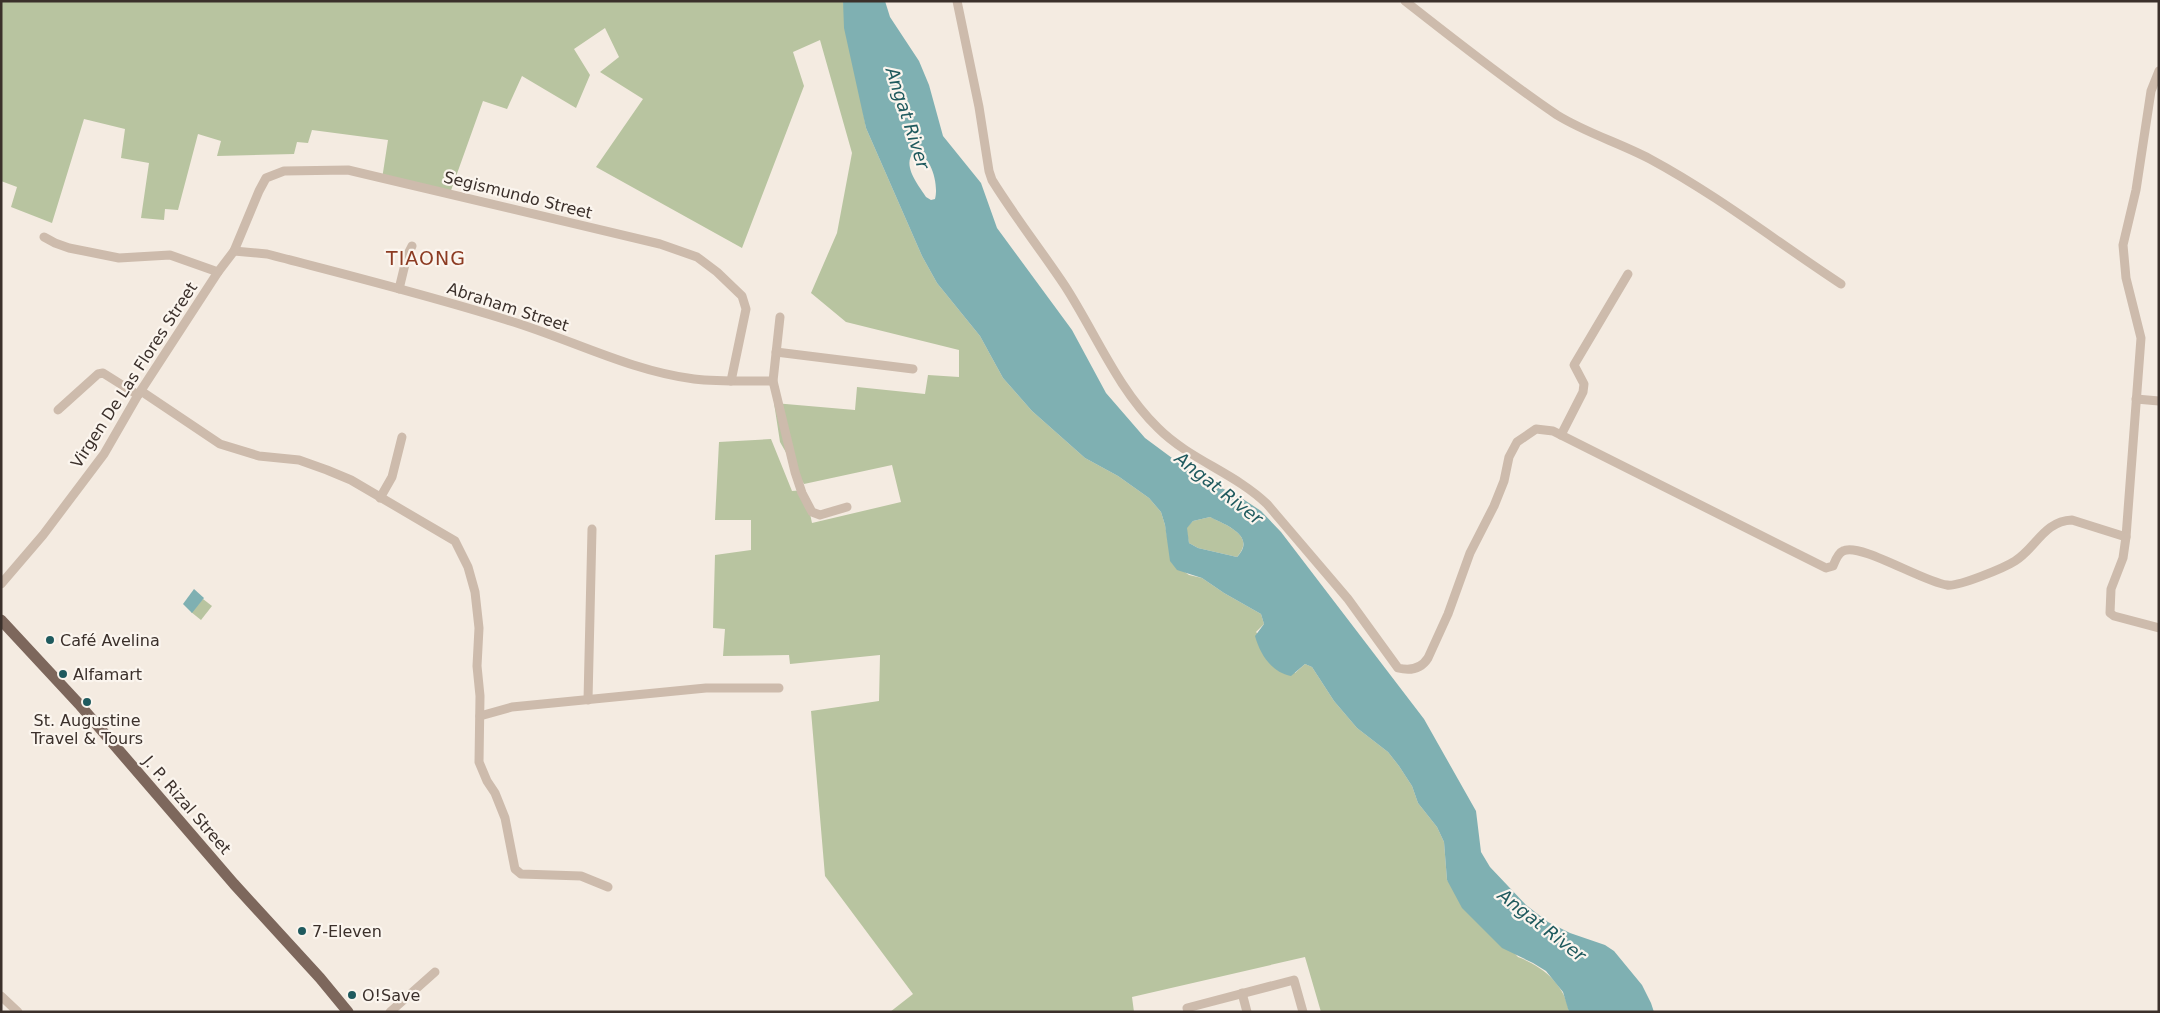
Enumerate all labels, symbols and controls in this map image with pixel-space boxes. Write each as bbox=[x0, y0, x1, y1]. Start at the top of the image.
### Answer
water label: Angat River bbox=[881, 64, 935, 173]
street label: Segismundo Street bbox=[442, 167, 594, 223]
district label: TIAONG bbox=[385, 247, 466, 269]
street label: Abraham Street bbox=[445, 278, 571, 336]
street label: Virgen De Las Flores Street bbox=[67, 279, 201, 471]
water label: Angat River bbox=[1170, 447, 1268, 530]
place label: Café Avelina bbox=[60, 631, 160, 650]
marker: Café Avelina bbox=[44, 634, 56, 646]
place label: Alfamart bbox=[73, 665, 142, 684]
marker: Alfamart bbox=[57, 668, 69, 680]
marker: St. Augustine Travel & Tours bbox=[81, 696, 93, 708]
place label: St. Augustine Travel & Tours bbox=[30, 711, 143, 748]
street label: J. P. Rizal Street bbox=[138, 751, 235, 858]
water label: Angat River bbox=[1493, 884, 1591, 967]
place label: 7-Eleven bbox=[312, 922, 382, 941]
marker: 7-Eleven bbox=[296, 925, 308, 937]
place label: O!Save bbox=[362, 986, 420, 1005]
marker: O!Save bbox=[346, 989, 358, 1001]

